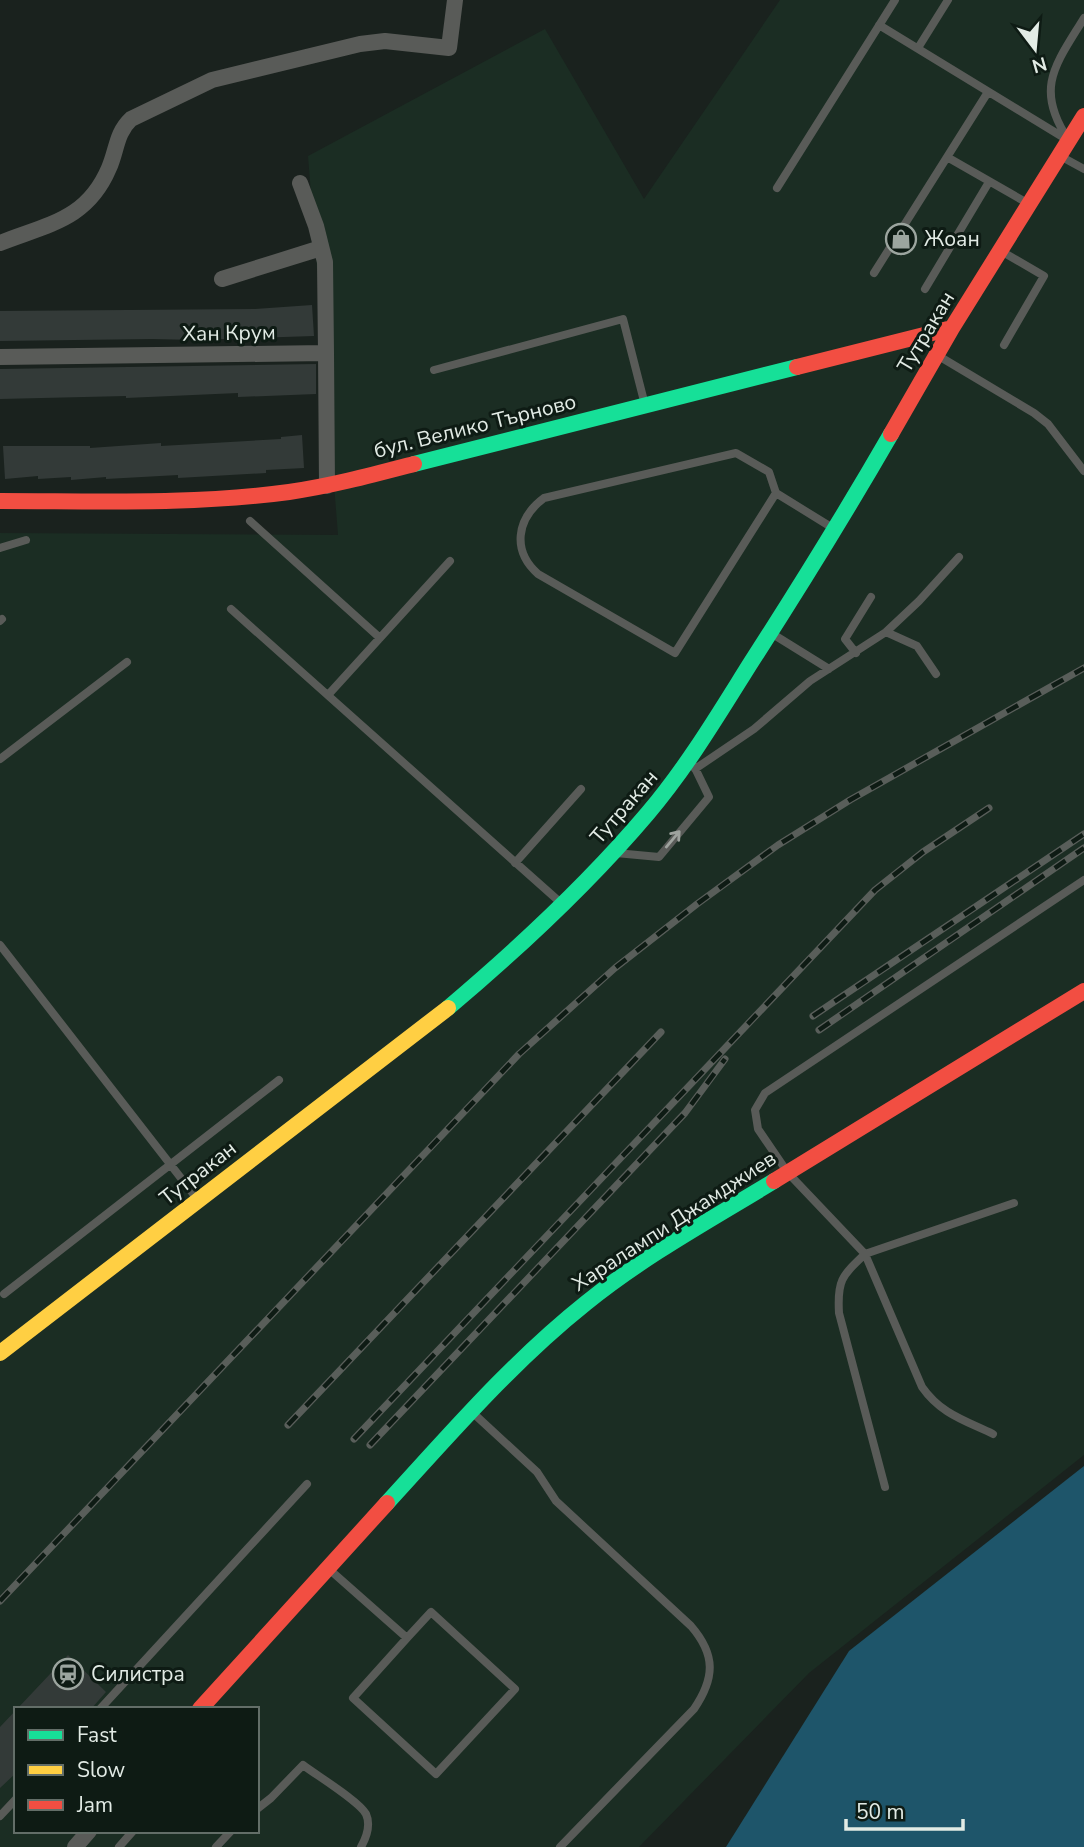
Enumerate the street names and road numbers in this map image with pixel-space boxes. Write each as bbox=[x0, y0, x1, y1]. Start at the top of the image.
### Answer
street label: Тутракан bbox=[891, 286, 961, 378]
street label: Хан Крум bbox=[182, 318, 276, 348]
street label: бул. Велико Търново bbox=[371, 387, 579, 465]
street label: Тутракан bbox=[584, 764, 664, 850]
street label: Тутракан bbox=[154, 1134, 242, 1212]
street label: Харалампи Джамджиев bbox=[567, 1144, 781, 1298]

